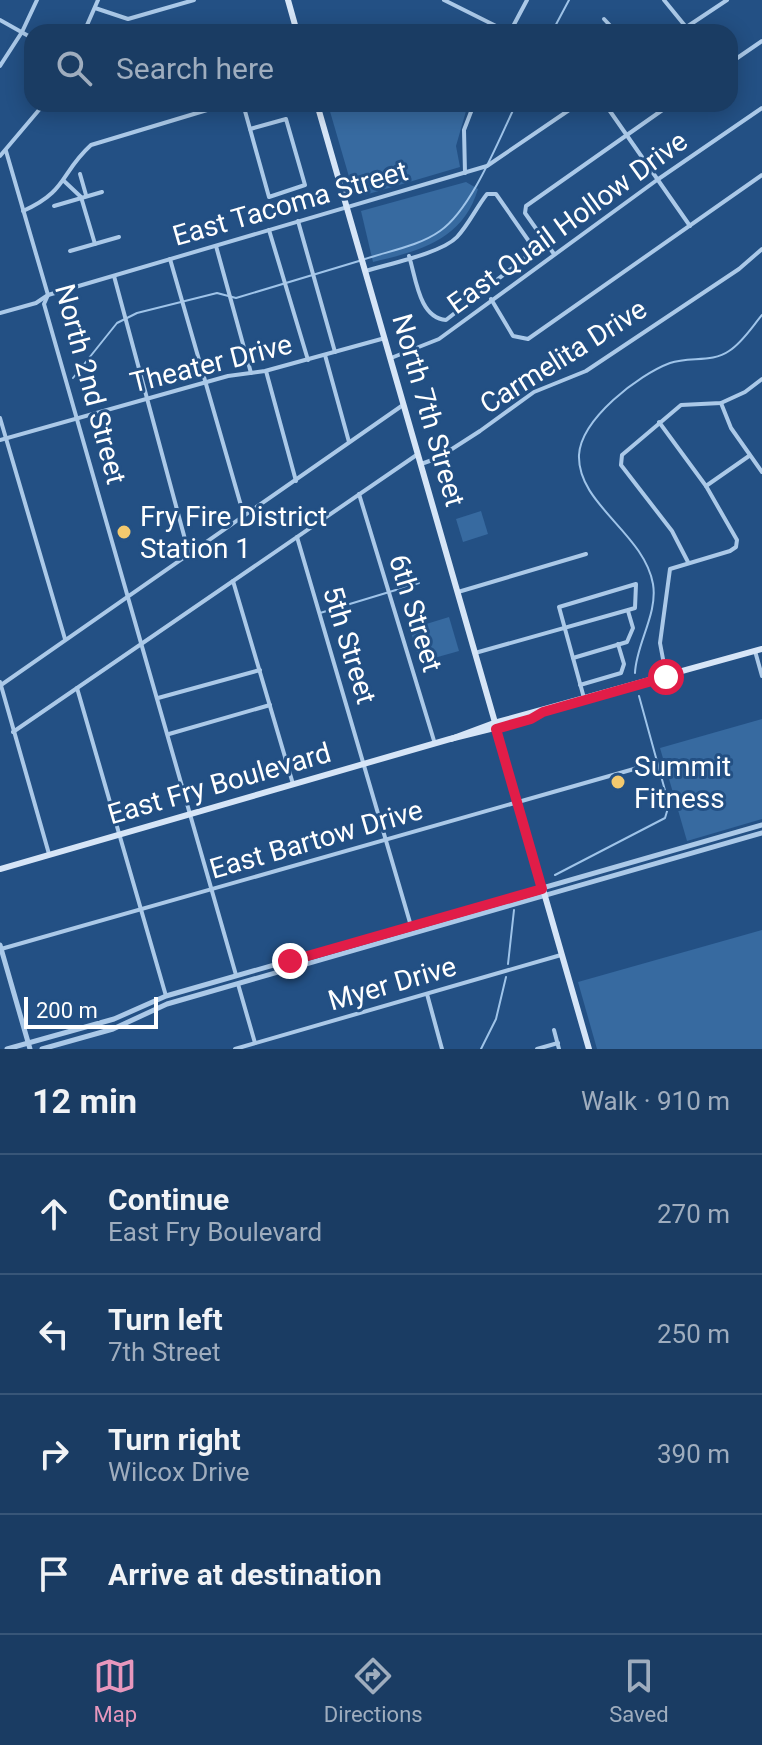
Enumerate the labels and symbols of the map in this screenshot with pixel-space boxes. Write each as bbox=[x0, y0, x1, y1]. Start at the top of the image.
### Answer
street label: East Quail Hollow Drive bbox=[441, 124, 694, 321]
street label: East Tacoma Street bbox=[169, 154, 411, 253]
street label: North 2nd Street bbox=[48, 281, 133, 488]
street label: Carmelita Drive bbox=[474, 292, 653, 421]
street label: North 7th Street bbox=[385, 310, 472, 510]
street label: Theater Drive bbox=[127, 327, 295, 400]
place label: Fry Fire District Station 1 bbox=[140, 500, 327, 565]
marker: Fry Fire District Station 1 bbox=[115, 523, 133, 541]
street label: 6th Street bbox=[382, 550, 449, 676]
street label: 5th Street bbox=[316, 582, 383, 708]
route start bbox=[648, 659, 684, 695]
street label: East Fry Boulevard bbox=[104, 736, 335, 831]
place label: Summit Fitness bbox=[634, 750, 731, 815]
marker: Summit Fitness bbox=[609, 773, 627, 791]
street label: East Bartow Drive bbox=[206, 793, 427, 886]
route end bbox=[272, 943, 308, 979]
street label: Myer Drive bbox=[324, 949, 460, 1017]
scale bar bbox=[24, 993, 158, 1029]

